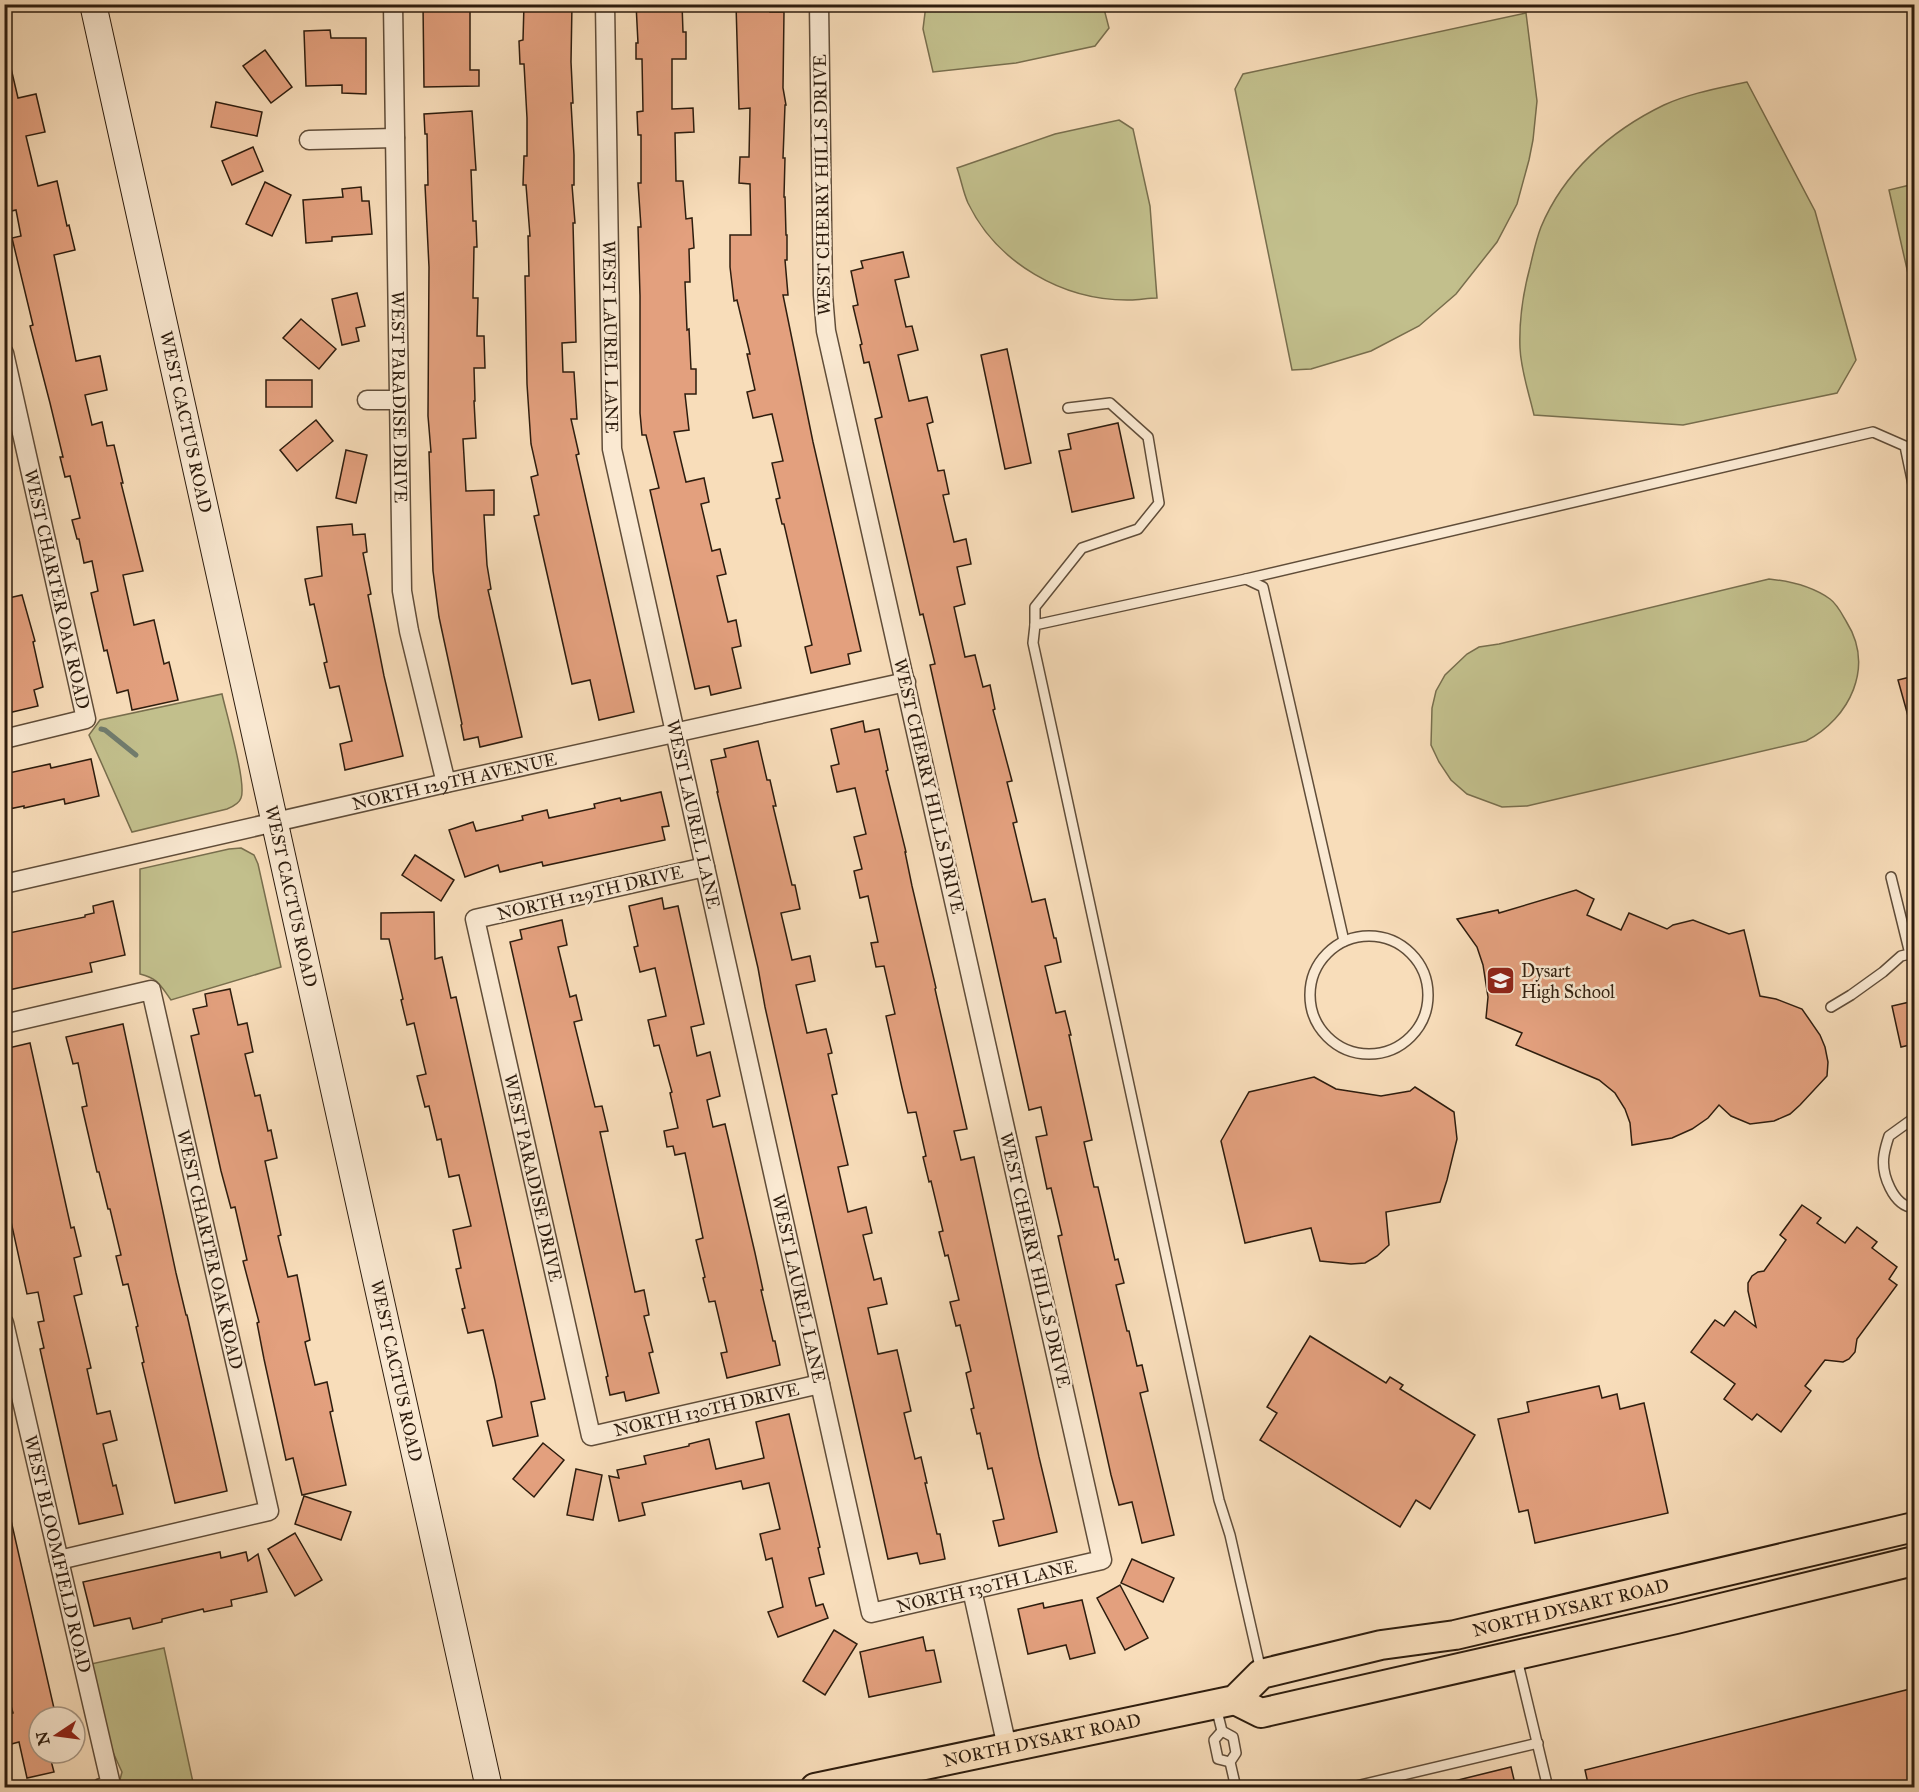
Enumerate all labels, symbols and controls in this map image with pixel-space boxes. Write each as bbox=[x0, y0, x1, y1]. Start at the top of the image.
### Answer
street label: WEST CHERRY HILLS DRIVE bbox=[809, 54, 835, 316]
street label: WEST LAUREL LANE bbox=[598, 240, 623, 434]
street label: WEST PARADISE DRIVE bbox=[386, 291, 412, 503]
street label: WEST CACTUS ROAD bbox=[155, 329, 217, 515]
street label: WEST CHARTER OAK ROAD bbox=[19, 467, 94, 711]
street label: WEST CHERRY HILLS DRIVE bbox=[889, 656, 969, 916]
street label: WEST LAUREL LANE bbox=[662, 717, 725, 911]
street label: NORTH 129TH AVENUE bbox=[350, 748, 559, 815]
street label: WEST CACTUS ROAD bbox=[260, 803, 322, 989]
street label: NORTH 129TH DRIVE bbox=[495, 861, 685, 925]
place label: Dysart High School bbox=[1521, 960, 1615, 1004]
school or university icon: Dysart High School bbox=[1484, 965, 1516, 997]
street label: WEST PARADISE DRIVE bbox=[499, 1072, 567, 1284]
street label: WEST CHARTER OAK ROAD bbox=[172, 1128, 248, 1372]
street label: WEST CHERRY HILLS DRIVE bbox=[995, 1130, 1075, 1390]
street label: WEST LAUREL LANE bbox=[767, 1192, 830, 1385]
street label: WEST CACTUS ROAD bbox=[366, 1278, 427, 1464]
street label: NORTH 130TH DRIVE bbox=[612, 1378, 801, 1441]
street label: WEST BLOOMFIELD ROAD bbox=[19, 1433, 96, 1675]
street label: NORTH 130TH LANE bbox=[895, 1555, 1079, 1618]
street label: NORTH DYSART ROAD bbox=[1470, 1574, 1671, 1642]
north arrow bbox=[27, 1705, 87, 1765]
street label: NORTH DYSART ROAD bbox=[941, 1709, 1143, 1772]
text: N bbox=[32, 1729, 54, 1747]

